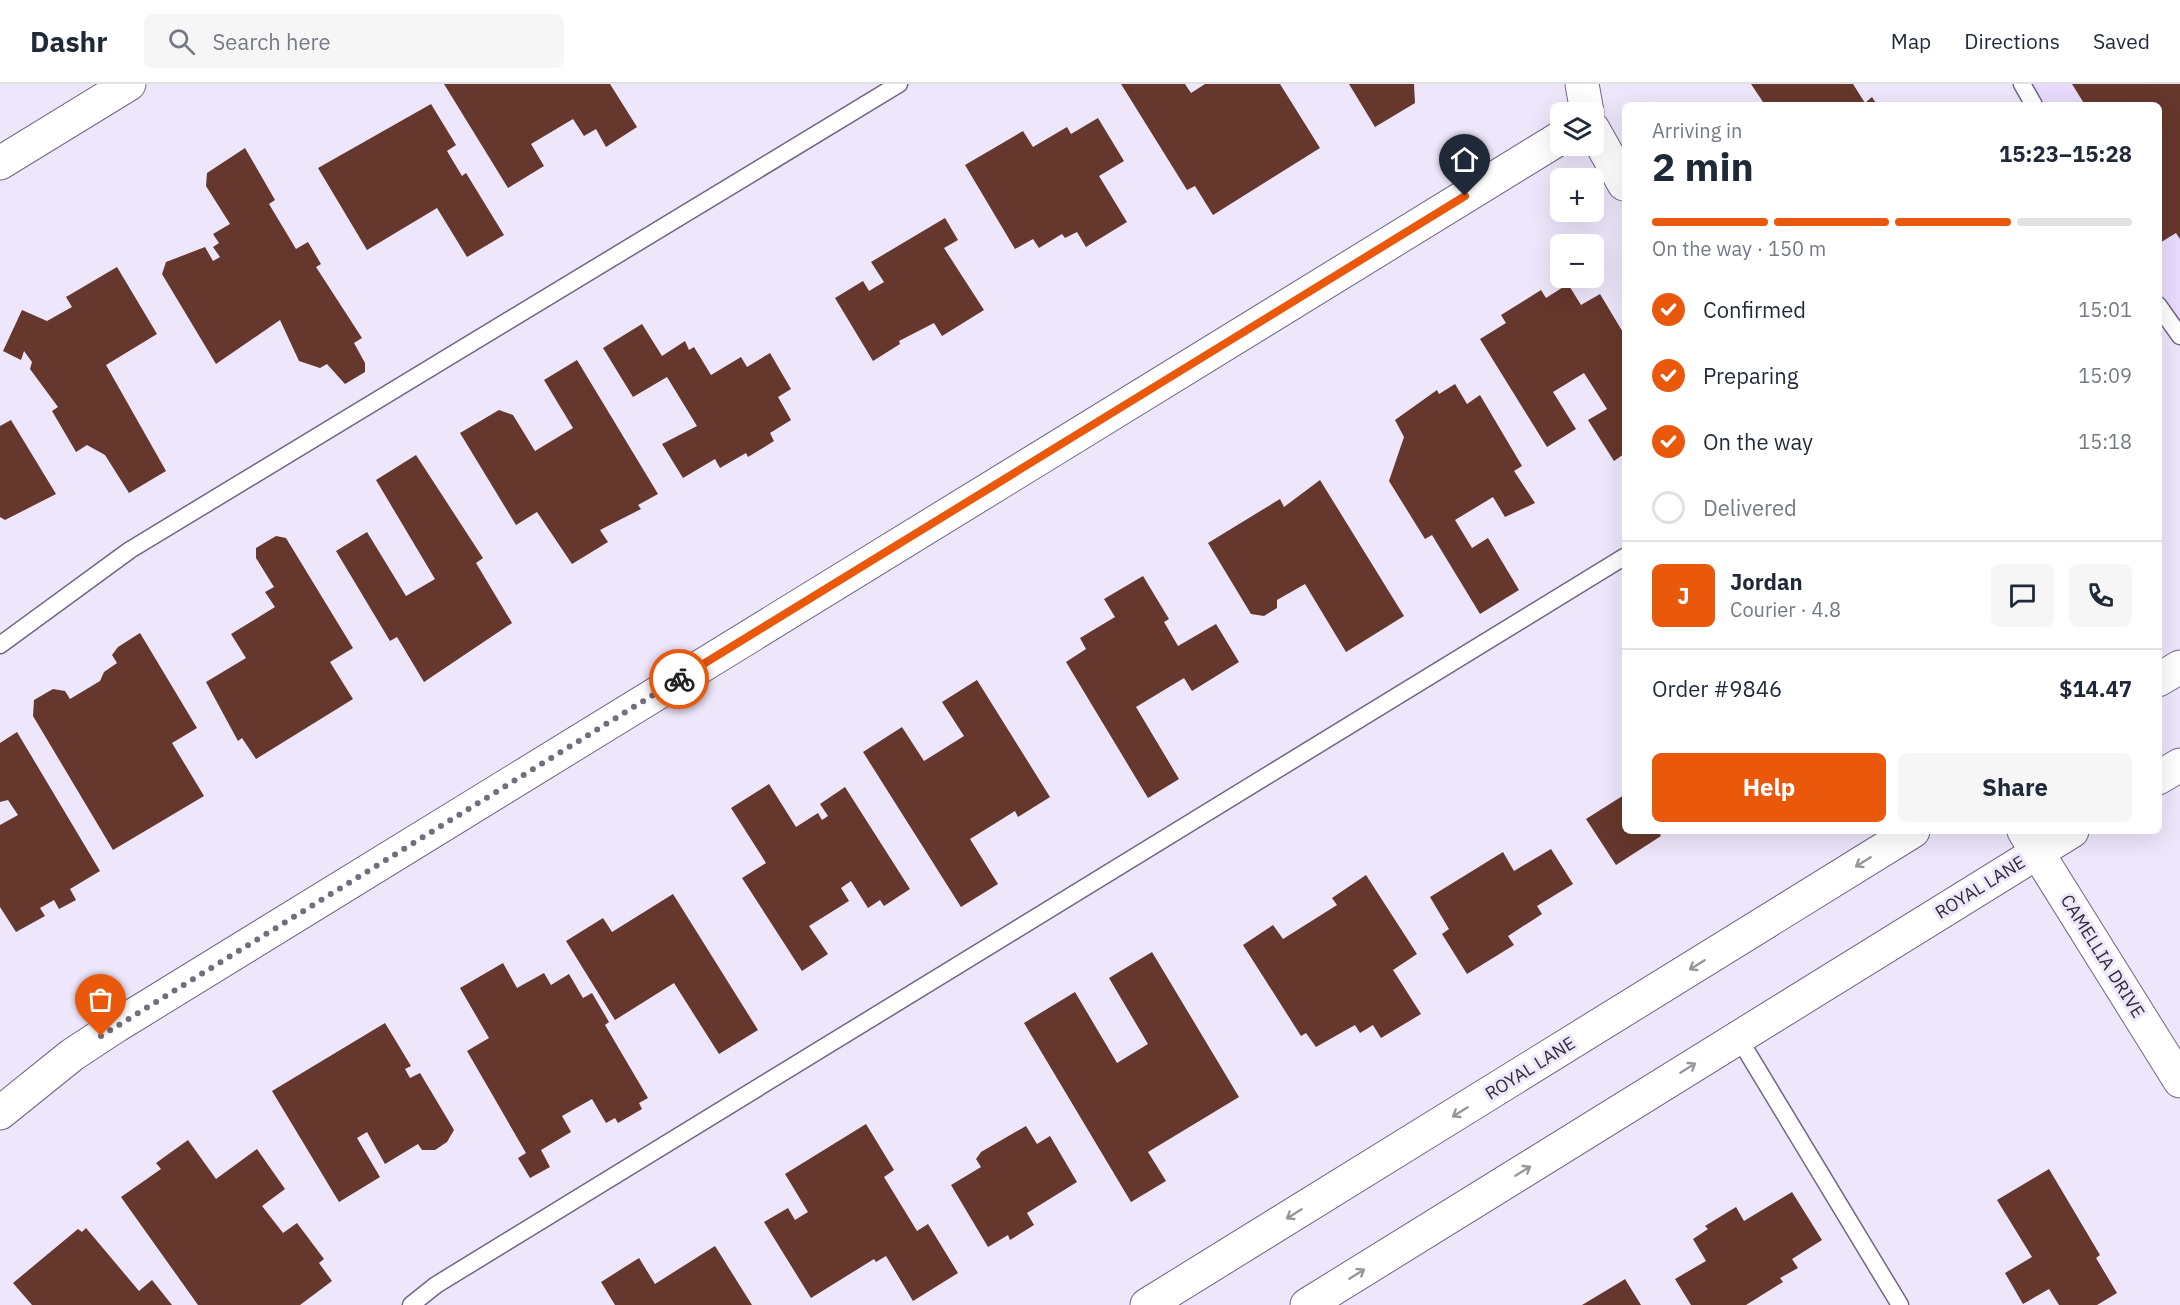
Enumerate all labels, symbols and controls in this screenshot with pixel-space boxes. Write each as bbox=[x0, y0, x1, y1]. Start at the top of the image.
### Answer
search box bbox=[144, 14, 564, 68]
text: Dashr bbox=[30, 23, 108, 60]
icon: search bbox=[165, 25, 198, 58]
text: Search here bbox=[213, 27, 331, 56]
text: Map bbox=[1891, 27, 1931, 55]
text: Directions bbox=[1964, 27, 2060, 55]
text: Saved bbox=[2093, 27, 2150, 55]
map controls bbox=[1550, 102, 1604, 288]
button: layers bbox=[1550, 102, 1604, 156]
text: Arriving in bbox=[1652, 117, 1742, 144]
pin bbox=[1439, 134, 1490, 196]
text: 15:23–15:28 bbox=[1999, 139, 2132, 168]
text: 2 min bbox=[1652, 141, 1754, 192]
icon: home bbox=[1448, 143, 1481, 176]
button: + bbox=[1550, 168, 1604, 222]
button: − bbox=[1550, 234, 1604, 288]
text: On the way · 150 m bbox=[1652, 235, 1826, 262]
icon: check bbox=[1652, 293, 1685, 326]
text: Confirmed bbox=[1703, 295, 1806, 324]
text: 15:01 bbox=[2078, 296, 2132, 323]
icon: check bbox=[1652, 359, 1685, 392]
text: Preparing bbox=[1703, 361, 1798, 390]
text: 15:09 bbox=[2078, 362, 2132, 389]
icon: check bbox=[1652, 425, 1685, 458]
text: On the way bbox=[1703, 427, 1813, 456]
text: 15:18 bbox=[2078, 428, 2132, 455]
text: Delivered bbox=[1703, 493, 1797, 522]
button: chat bbox=[1991, 564, 2054, 627]
button: phone bbox=[2069, 564, 2132, 627]
text: Jordan bbox=[1730, 567, 1803, 596]
text: J bbox=[1677, 581, 1690, 610]
text: Courier · 4.8 bbox=[1730, 596, 1841, 623]
courier bbox=[649, 649, 709, 709]
icon: bike bbox=[663, 663, 696, 696]
text: Order #9846 bbox=[1652, 674, 1782, 703]
text: $14.47 bbox=[2059, 674, 2132, 703]
button: Help bbox=[1652, 753, 1886, 822]
button: Share bbox=[1898, 753, 2132, 822]
street label: ROYAL LANE bbox=[1931, 850, 2029, 924]
one-way arrow bbox=[1855, 856, 1872, 868]
street label: CAMELLIA DRIVE bbox=[2056, 890, 2150, 1022]
one-way arrow bbox=[1689, 959, 1706, 971]
pin bbox=[75, 974, 126, 1036]
icon: bag bbox=[84, 983, 117, 1016]
street label: ROYAL LANE bbox=[1481, 1031, 1579, 1105]
one-way arrow bbox=[1679, 1062, 1696, 1074]
one-way arrow bbox=[1452, 1106, 1469, 1118]
one-way arrow bbox=[1514, 1165, 1531, 1177]
one-way arrow bbox=[1286, 1209, 1303, 1221]
one-way arrow bbox=[1348, 1268, 1365, 1280]

